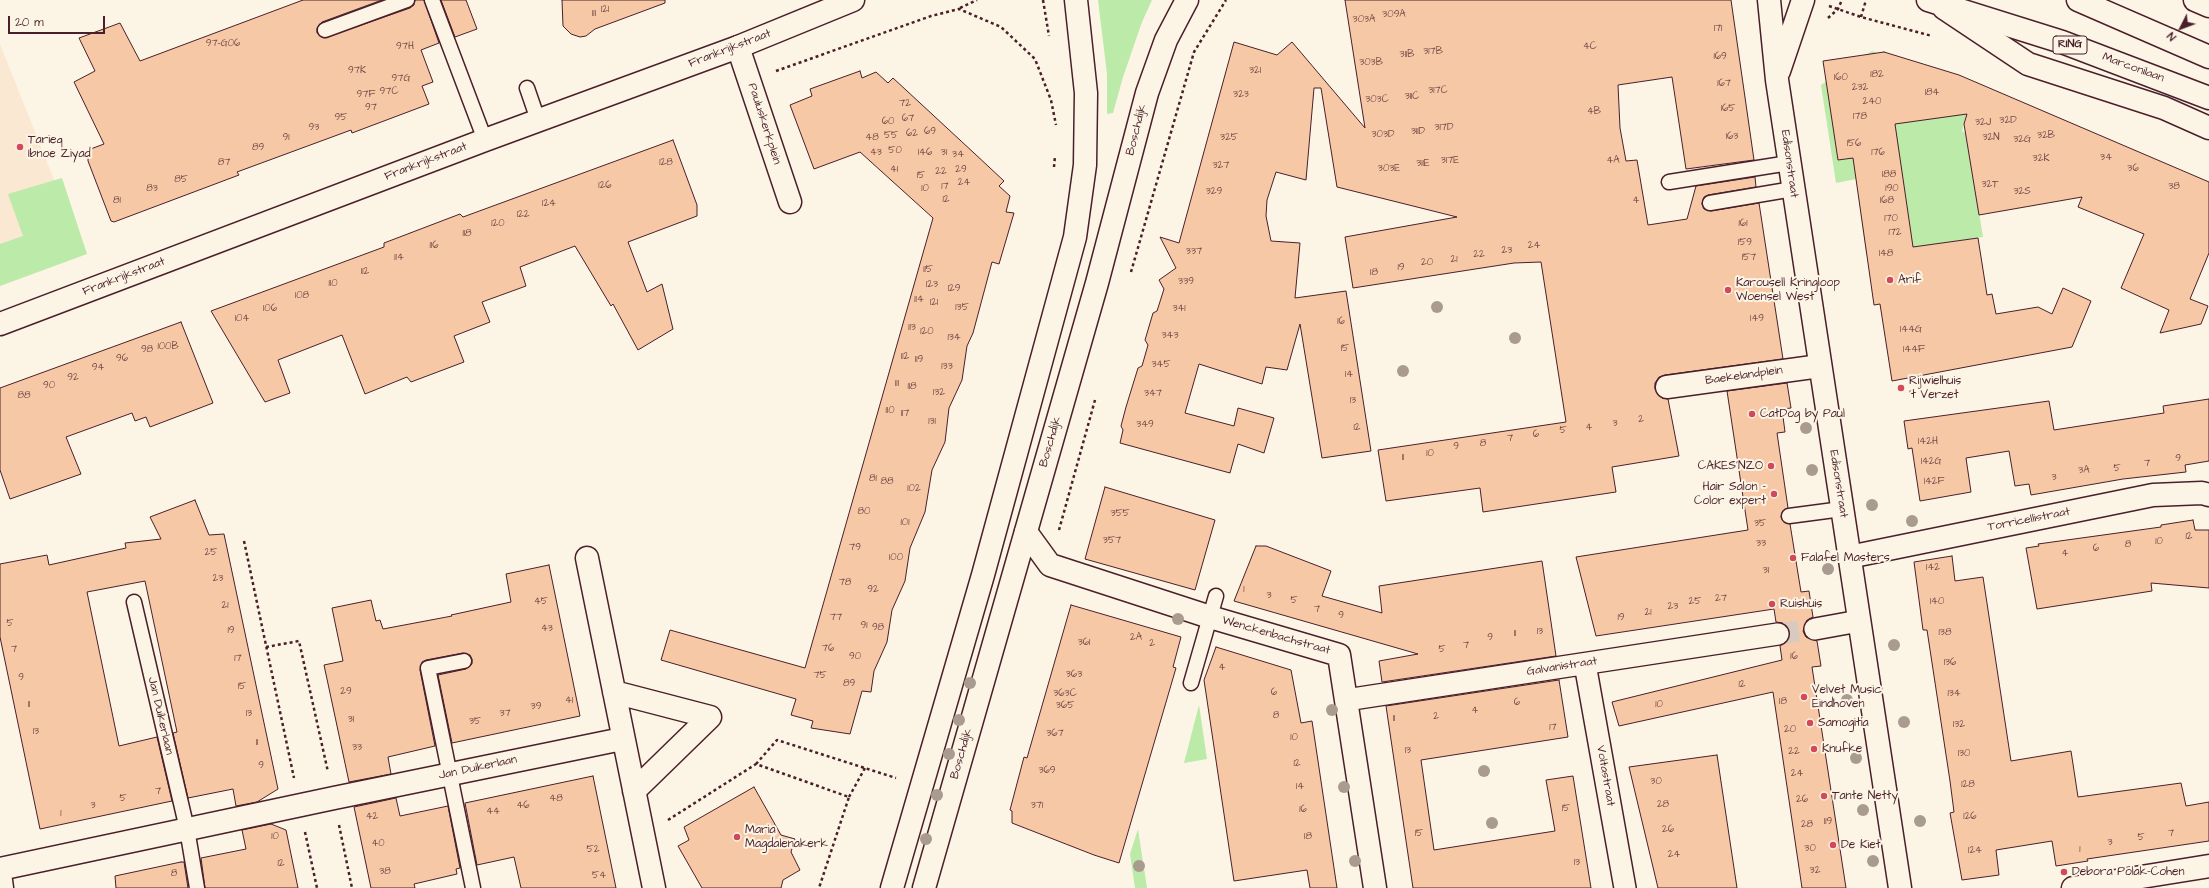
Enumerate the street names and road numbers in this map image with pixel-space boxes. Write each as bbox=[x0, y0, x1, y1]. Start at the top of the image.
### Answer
street label: Frankrijkstraat bbox=[687, 27, 773, 71]
road number: RING bbox=[2053, 36, 2087, 54]
street label: Marconilaan bbox=[2100, 50, 2166, 86]
street label: Pauluskerkplein bbox=[744, 82, 784, 166]
street label: Boschdijk bbox=[1124, 103, 1150, 157]
street label: Edisonstraat bbox=[1777, 129, 1801, 199]
street label: Frankrijkstraat bbox=[383, 140, 469, 184]
street label: Frankrijkstraat bbox=[81, 255, 167, 299]
street label: Baekelandplein bbox=[1704, 363, 1784, 389]
street label: Boschdijk bbox=[1037, 415, 1065, 469]
street label: Edisonstraat bbox=[1826, 449, 1850, 519]
street label: Torricellistraat bbox=[1987, 505, 2071, 535]
street label: Wenckenbachstraat bbox=[1220, 614, 1332, 658]
street label: Galvanistraat bbox=[1526, 654, 1598, 680]
street label: Jan Duikerlaan bbox=[144, 676, 176, 756]
street label: Boschdijk bbox=[948, 727, 976, 781]
street label: Voltastraat bbox=[1593, 744, 1617, 808]
street label: Jan Duikerlaan bbox=[438, 753, 518, 783]

